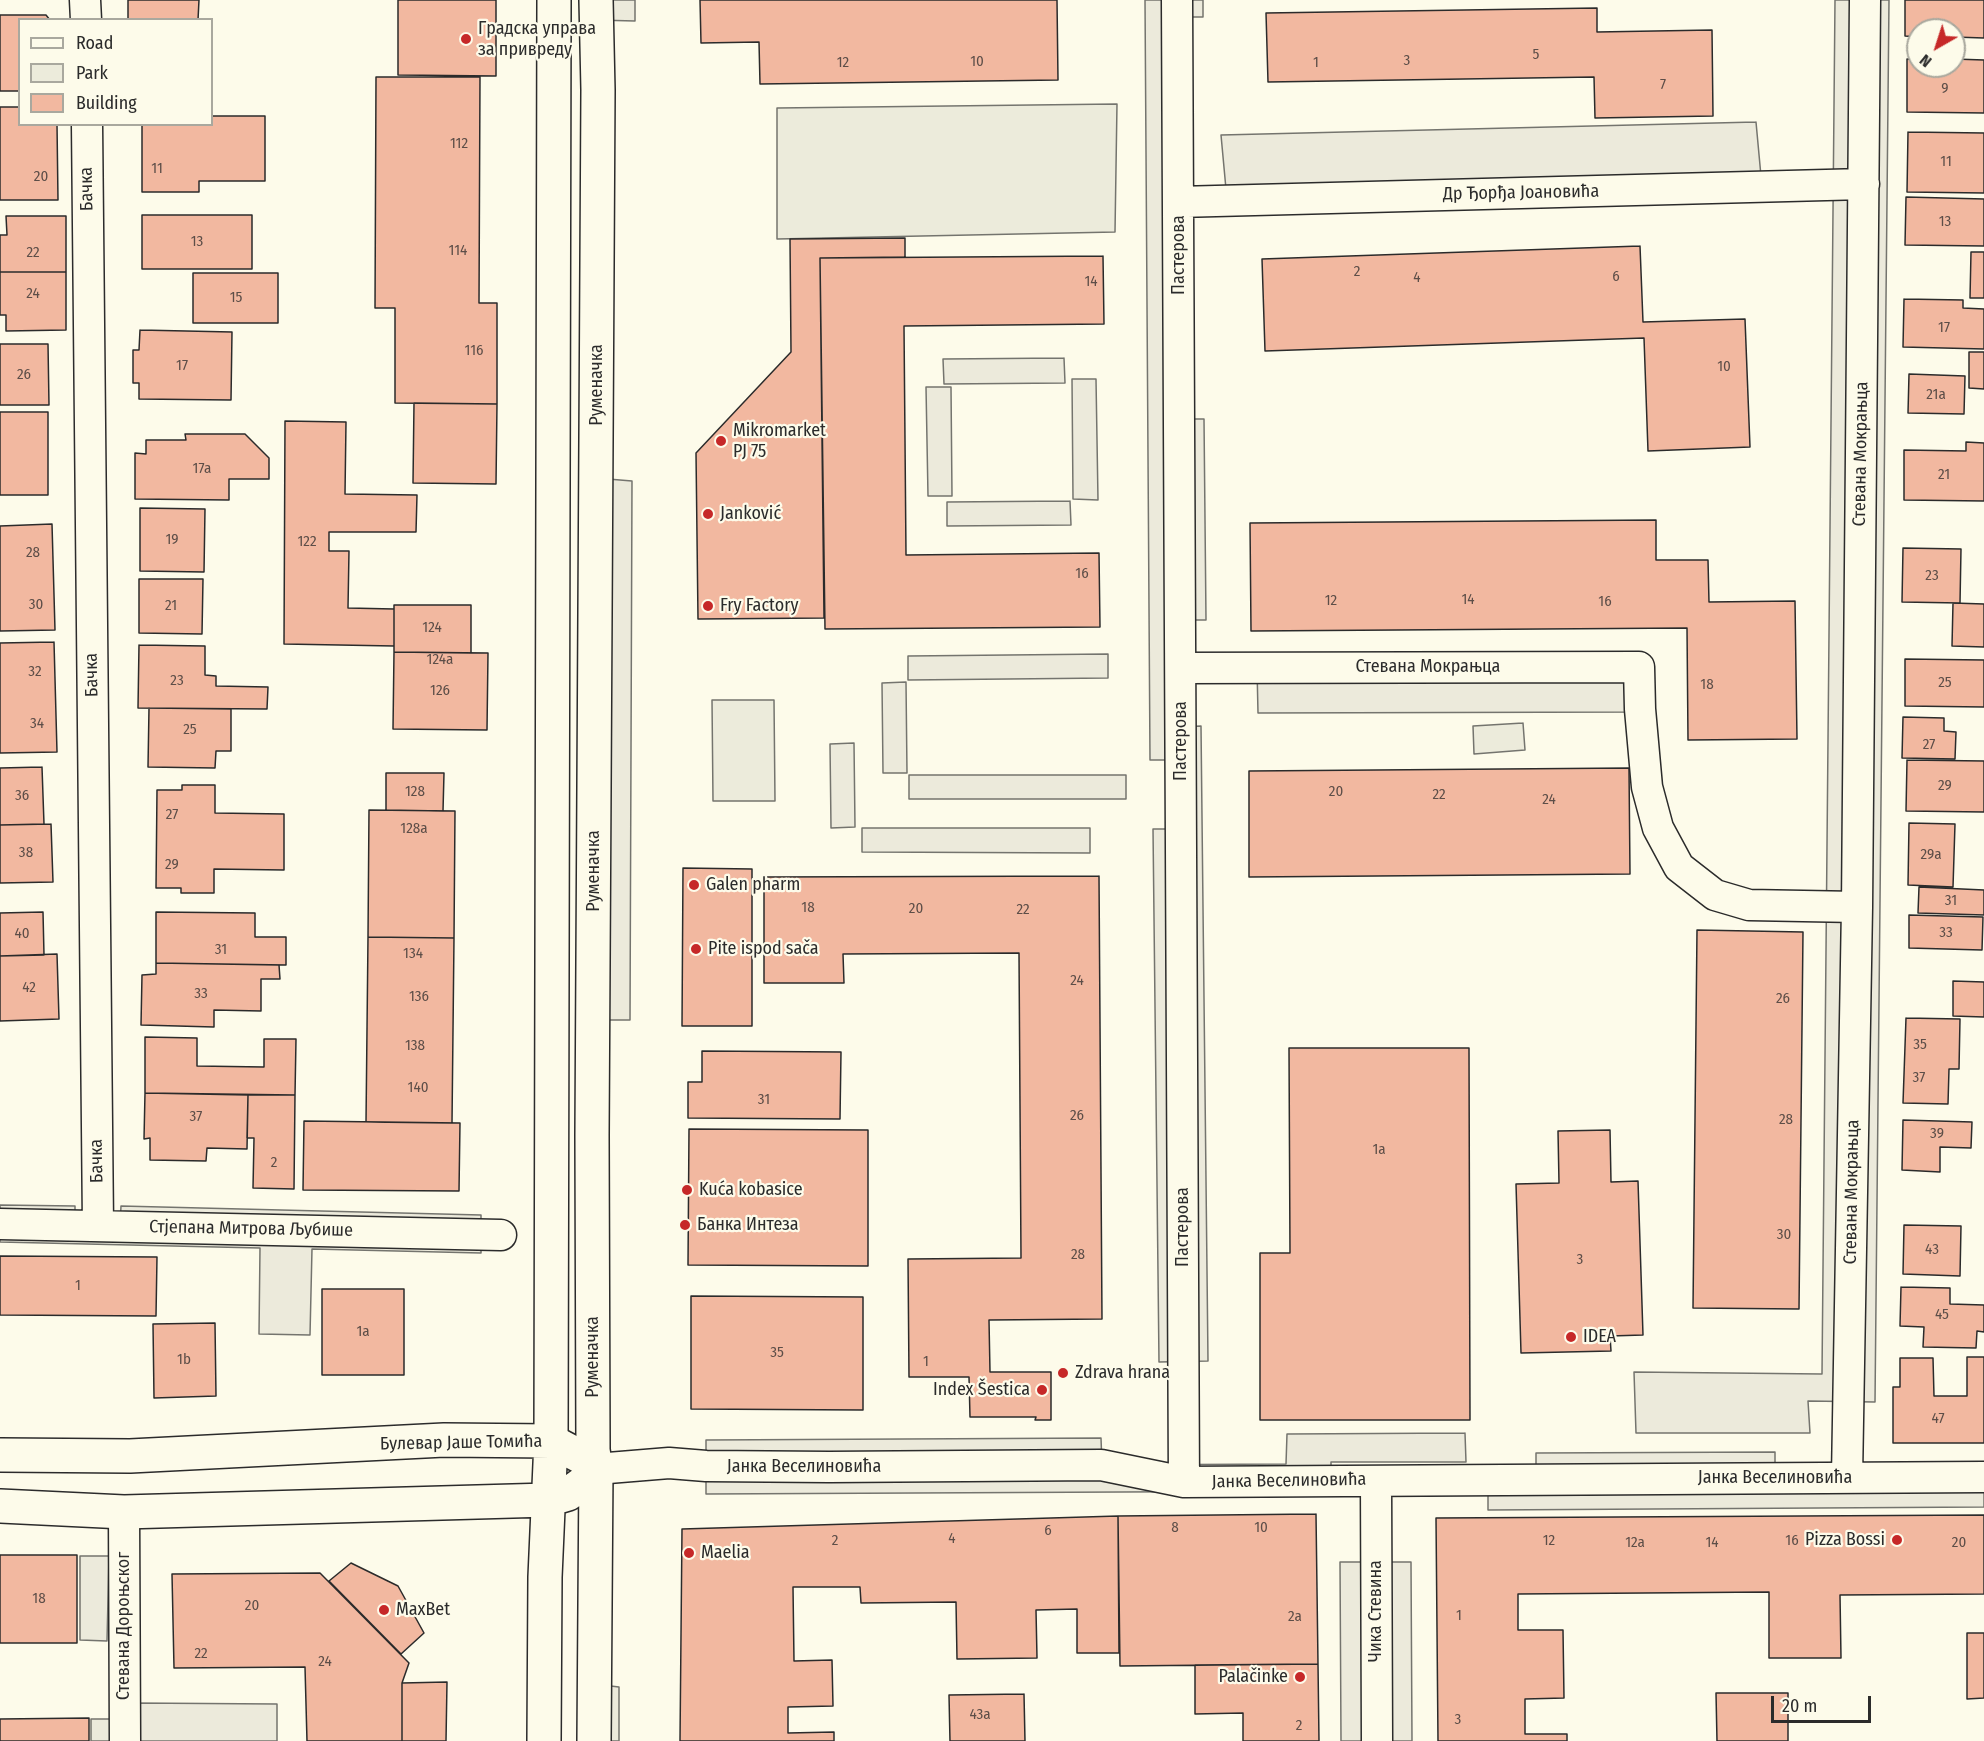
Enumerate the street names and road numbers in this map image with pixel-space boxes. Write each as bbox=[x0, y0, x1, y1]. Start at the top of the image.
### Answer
street label: Бачка bbox=[76, 167, 98, 211]
street label: Др Ђорђа Јоановића bbox=[1443, 181, 1599, 205]
street label: Пастерова bbox=[1168, 215, 1190, 295]
street label: Руменачка bbox=[586, 344, 608, 426]
street label: Стевана Мокрањца bbox=[1849, 381, 1873, 527]
street label: Бачка bbox=[81, 653, 103, 697]
street label: Стевана Мокрањца bbox=[1356, 656, 1500, 678]
street label: Пастерова bbox=[1170, 701, 1192, 781]
street label: Руменачка bbox=[583, 830, 605, 912]
street label: Стевана Мокрањца bbox=[1840, 1119, 1864, 1265]
street label: Бачка bbox=[86, 1139, 108, 1183]
street label: Пастерова bbox=[1172, 1187, 1194, 1267]
street label: Стјепана Митрова Љубише bbox=[149, 1216, 353, 1242]
street label: Руменачка bbox=[582, 1316, 604, 1398]
street label: Булевар Јаше Томића bbox=[380, 1431, 542, 1455]
street label: Јанка Веселиновића bbox=[727, 1456, 881, 1478]
street label: Јанка Веселиновића bbox=[1698, 1467, 1852, 1489]
street label: Јанка Веселиновића bbox=[1212, 1469, 1366, 1493]
street label: Стевана Дороњског bbox=[113, 1552, 135, 1700]
street label: Чика Стевина bbox=[1365, 1560, 1387, 1662]

